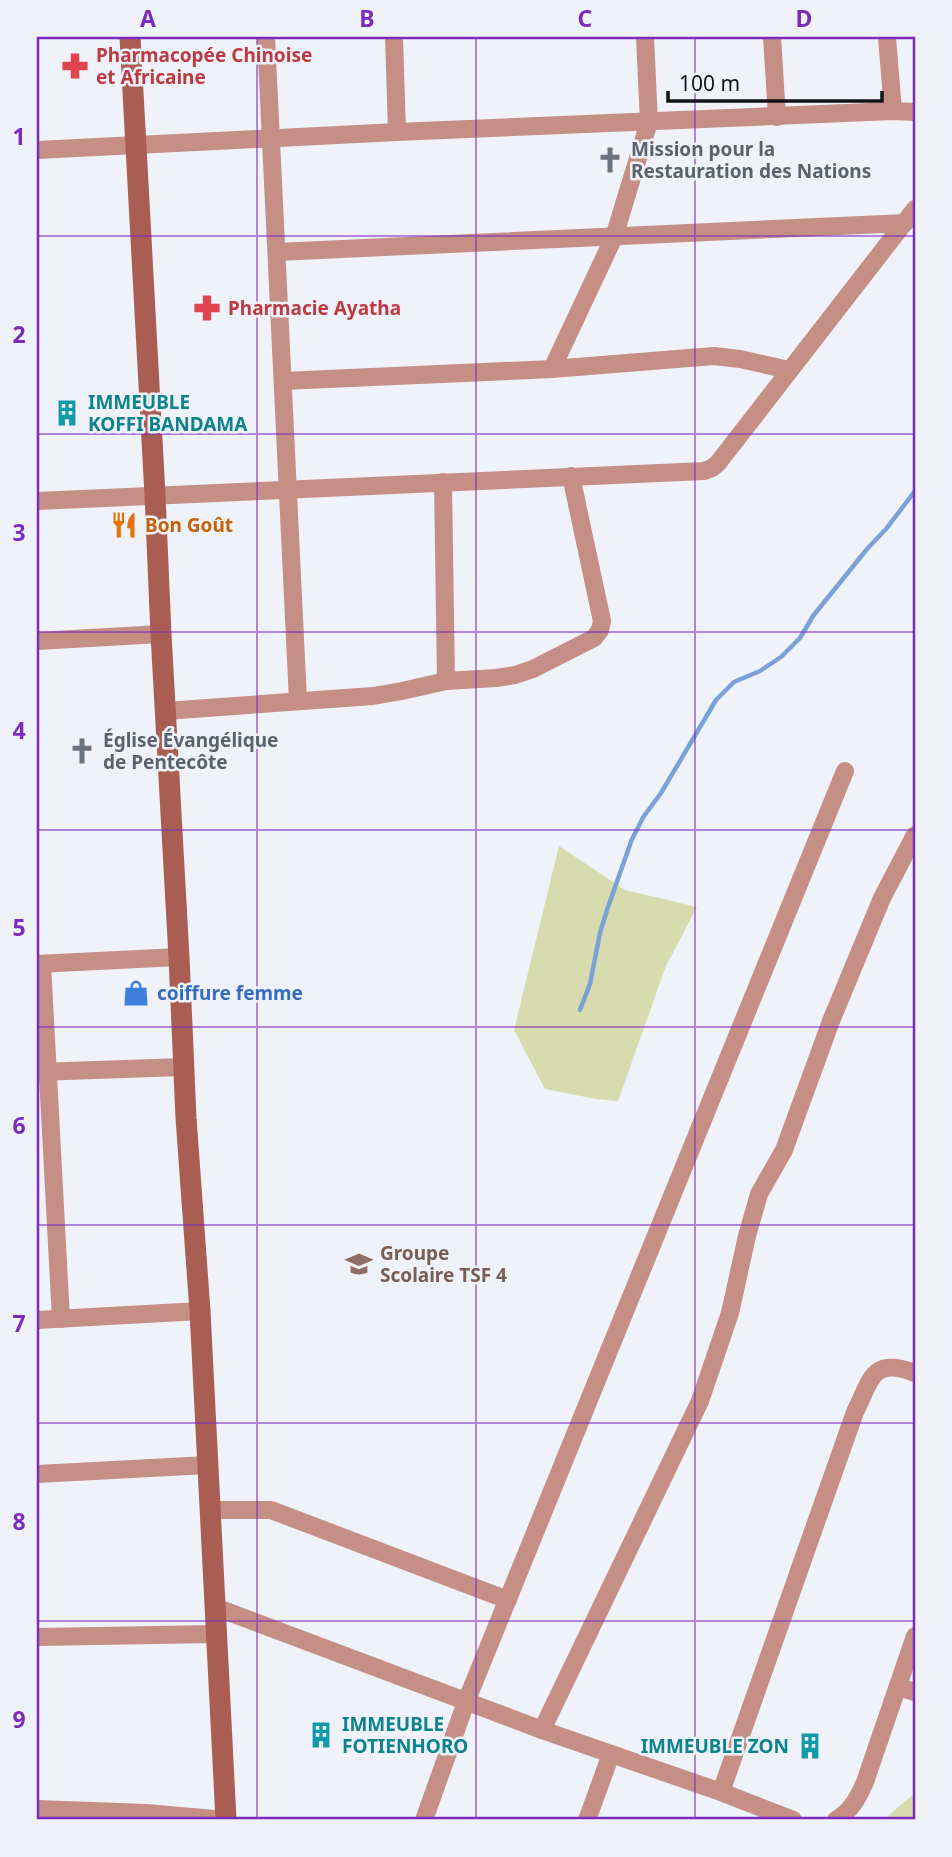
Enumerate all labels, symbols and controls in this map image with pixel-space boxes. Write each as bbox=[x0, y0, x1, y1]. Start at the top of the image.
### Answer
text: A bbox=[140, 2, 156, 34]
text: B bbox=[359, 2, 375, 34]
text: C bbox=[578, 2, 593, 34]
text: D bbox=[796, 2, 812, 34]
place label: Pharmacopée Chinoise et Africaine bbox=[96, 42, 312, 90]
pharmacy icon: Pharmacopée Chinoise et Africaine bbox=[60, 51, 90, 81]
scale bar bbox=[668, 60, 882, 104]
text: 100 m bbox=[679, 69, 740, 97]
text: 1 bbox=[12, 120, 26, 152]
place label: Mission pour la Restauration des Nations bbox=[631, 136, 871, 184]
church icon: Mission pour la Restauration des Nations bbox=[595, 145, 625, 175]
pharmacy icon: Pharmacie Ayatha bbox=[192, 293, 222, 323]
place label: Pharmacie Ayatha bbox=[228, 295, 401, 321]
text: 2 bbox=[12, 318, 26, 350]
place label: IMMEUBLE KOFFI BANDAMA bbox=[88, 389, 248, 437]
building icon: IMMEUBLE KOFFI BANDAMA bbox=[52, 398, 82, 428]
restaurant icon: Bon Goût bbox=[109, 510, 139, 540]
place label: Bon Goût bbox=[145, 512, 233, 538]
text: 3 bbox=[12, 516, 26, 548]
text: 4 bbox=[12, 714, 26, 746]
place label: Église Évangélique de Pentecôte bbox=[103, 727, 278, 775]
church icon: Église Évangélique de Pentecôte bbox=[67, 736, 97, 766]
text: 5 bbox=[12, 911, 26, 943]
shop icon: coiffure femme bbox=[121, 978, 151, 1008]
place label: coiffure femme bbox=[157, 980, 303, 1006]
text: 6 bbox=[12, 1109, 26, 1141]
place label: Groupe Scolaire TSF 4 bbox=[380, 1240, 507, 1288]
school or university icon: Groupe Scolaire TSF 4 bbox=[344, 1249, 374, 1279]
text: 7 bbox=[12, 1307, 26, 1339]
text: 8 bbox=[12, 1505, 26, 1537]
text: 9 bbox=[12, 1703, 26, 1735]
place label: IMMEUBLE FOTIENHORO bbox=[342, 1711, 468, 1759]
building icon: IMMEUBLE FOTIENHORO bbox=[306, 1720, 336, 1750]
building icon: IMMEUBLE ZON bbox=[795, 1731, 825, 1761]
place label: IMMEUBLE ZON bbox=[641, 1733, 789, 1759]

